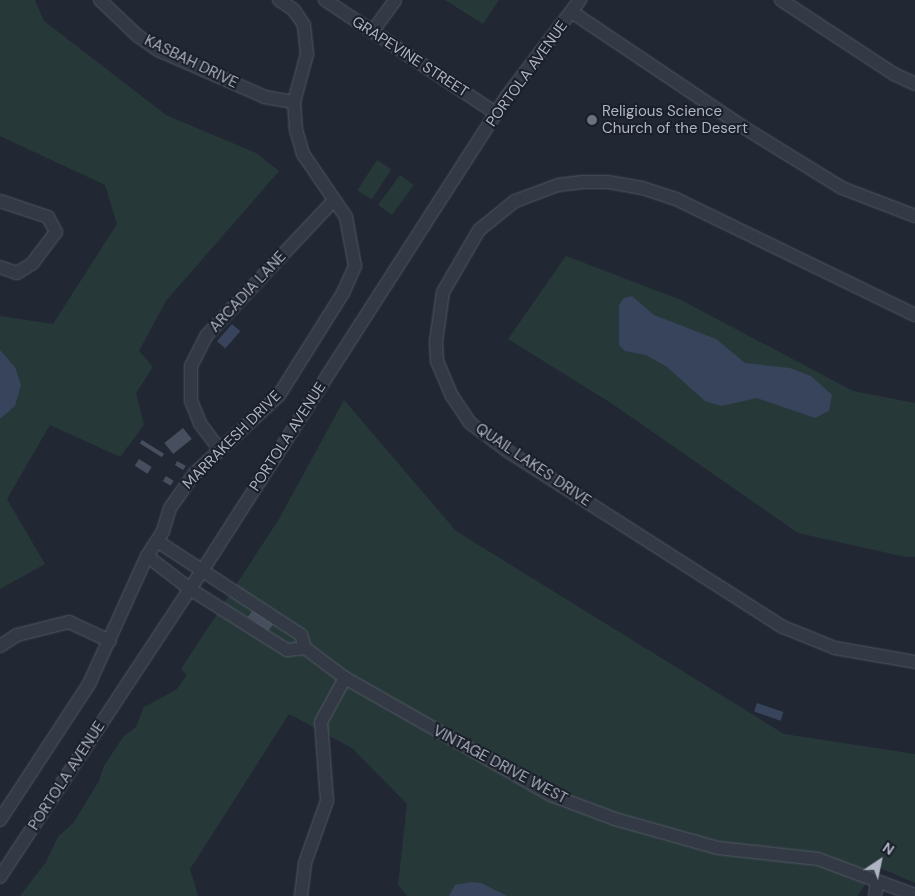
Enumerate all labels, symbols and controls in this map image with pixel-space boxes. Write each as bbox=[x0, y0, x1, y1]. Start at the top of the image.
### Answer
street label: GRAPEVINE STREET bbox=[349, 13, 471, 101]
street label: PORTOLA AVENUE bbox=[483, 18, 571, 130]
street label: KASBAH DRIVE bbox=[141, 32, 241, 92]
place label: Religious Science Church of the Desert bbox=[602, 102, 748, 137]
marker: Religious Science Church of the Desert bbox=[586, 114, 598, 126]
street label: ARCADIA LANE bbox=[206, 248, 290, 336]
street label: PORTOLA AVENUE bbox=[246, 379, 330, 495]
street label: MARRAKESH DRIVE bbox=[179, 387, 285, 493]
street label: QUAIL LAKES DRIVE bbox=[472, 420, 594, 510]
street label: PORTOLA AVENUE bbox=[25, 718, 109, 834]
street label: VINTAGE DRIVE WEST bbox=[430, 722, 570, 808]
north arrow bbox=[855, 836, 905, 886]
text: N bbox=[879, 838, 898, 859]

